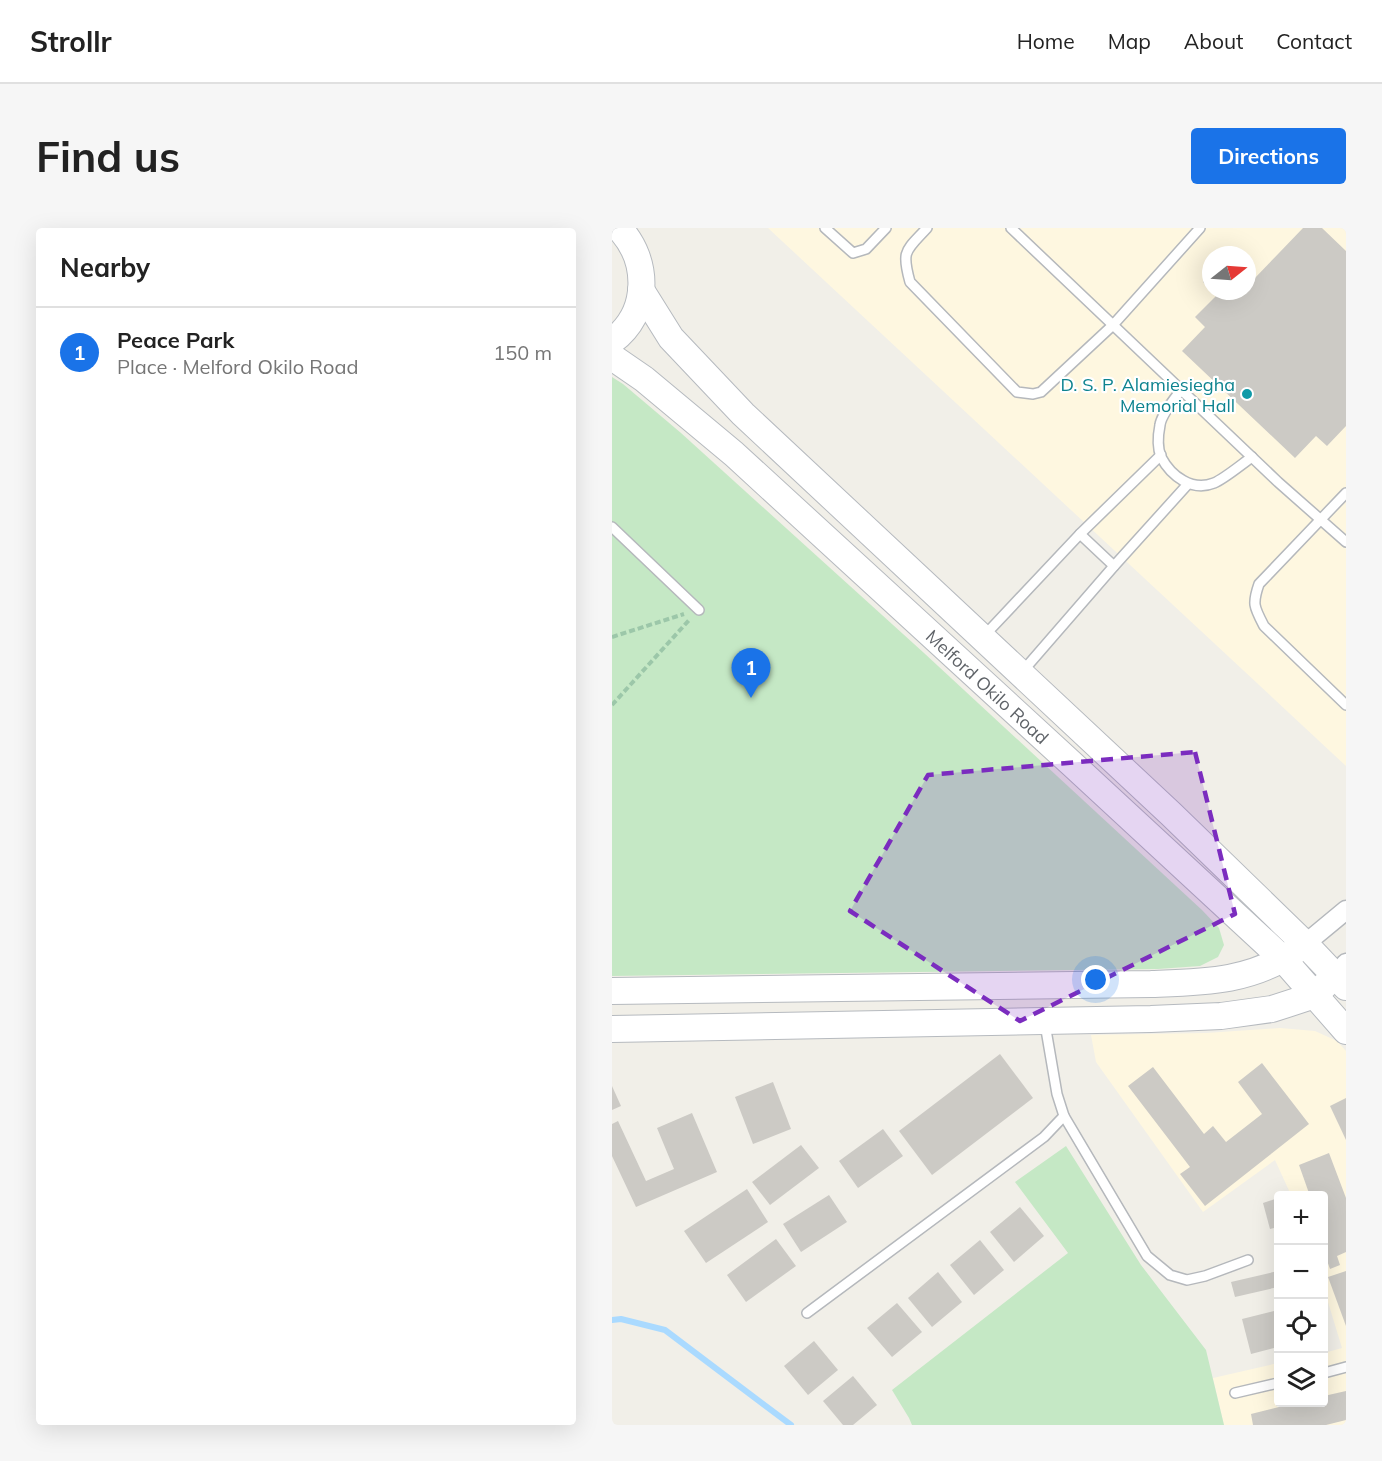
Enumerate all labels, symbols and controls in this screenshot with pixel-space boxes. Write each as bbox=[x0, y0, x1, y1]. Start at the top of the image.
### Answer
text: Strollr bbox=[30, 24, 112, 59]
text: Home bbox=[1017, 28, 1075, 54]
text: Map bbox=[1108, 28, 1151, 54]
text: About bbox=[1184, 28, 1243, 54]
text: Contact bbox=[1276, 28, 1352, 54]
button: Directions bbox=[1191, 128, 1346, 184]
text: Find us bbox=[36, 130, 180, 183]
north arrow bbox=[1202, 246, 1256, 300]
text: Nearby bbox=[60, 251, 150, 284]
text: Peace Park bbox=[117, 326, 234, 354]
text: 1 bbox=[74, 340, 86, 365]
text: 150 m bbox=[493, 340, 552, 365]
text: Place · Melford Okilo Road bbox=[117, 354, 358, 379]
place label: D. S. P. Alamiesiegha Memorial Hall bbox=[1061, 373, 1235, 417]
marker: D. S. P. Alamiesiegha Memorial Hall bbox=[1240, 387, 1254, 401]
street label: Melford Okilo Road bbox=[921, 624, 1054, 749]
pin: 1 bbox=[732, 648, 770, 698]
your location bbox=[1081, 965, 1110, 994]
map controls bbox=[1274, 1191, 1328, 1407]
button: + bbox=[1274, 1191, 1328, 1245]
button: − bbox=[1274, 1245, 1328, 1299]
button: locate bbox=[1274, 1299, 1328, 1353]
button: layers bbox=[1274, 1353, 1328, 1407]

